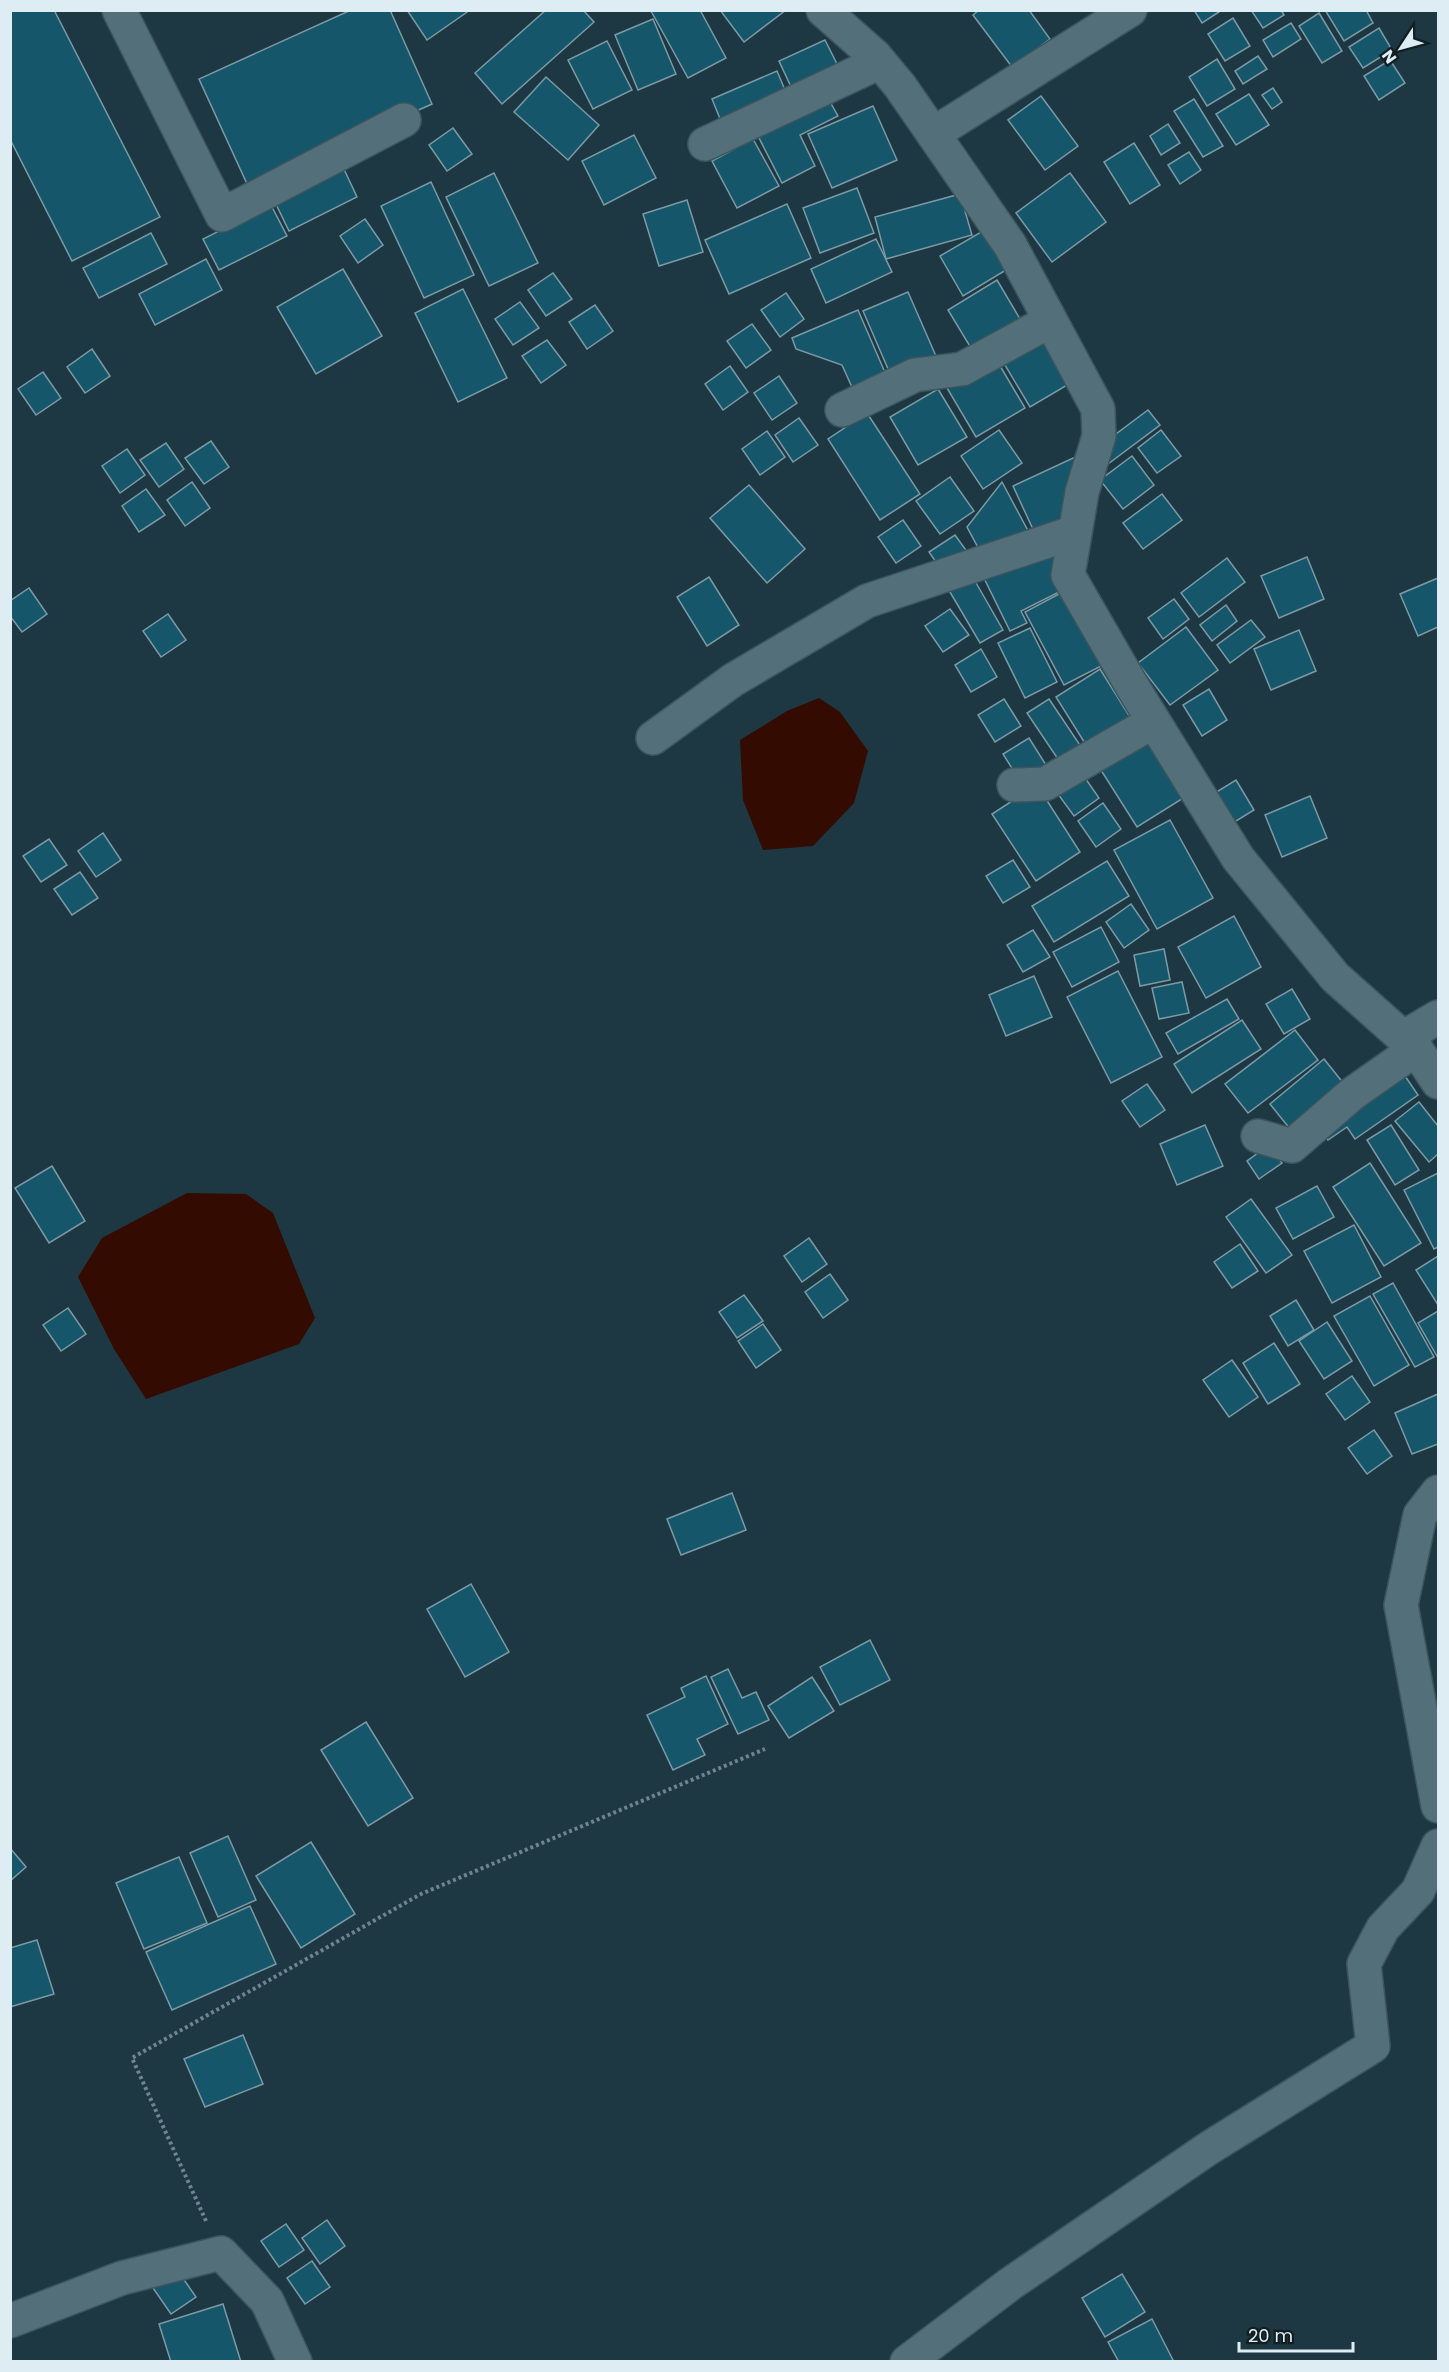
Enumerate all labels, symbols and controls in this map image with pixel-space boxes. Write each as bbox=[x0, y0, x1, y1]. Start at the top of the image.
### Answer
north arrow bbox=[1371, 18, 1431, 78]
text: N bbox=[1376, 45, 1402, 68]
scale bar bbox=[1239, 2315, 1353, 2353]
text: 20 m bbox=[1248, 2323, 1293, 2348]

